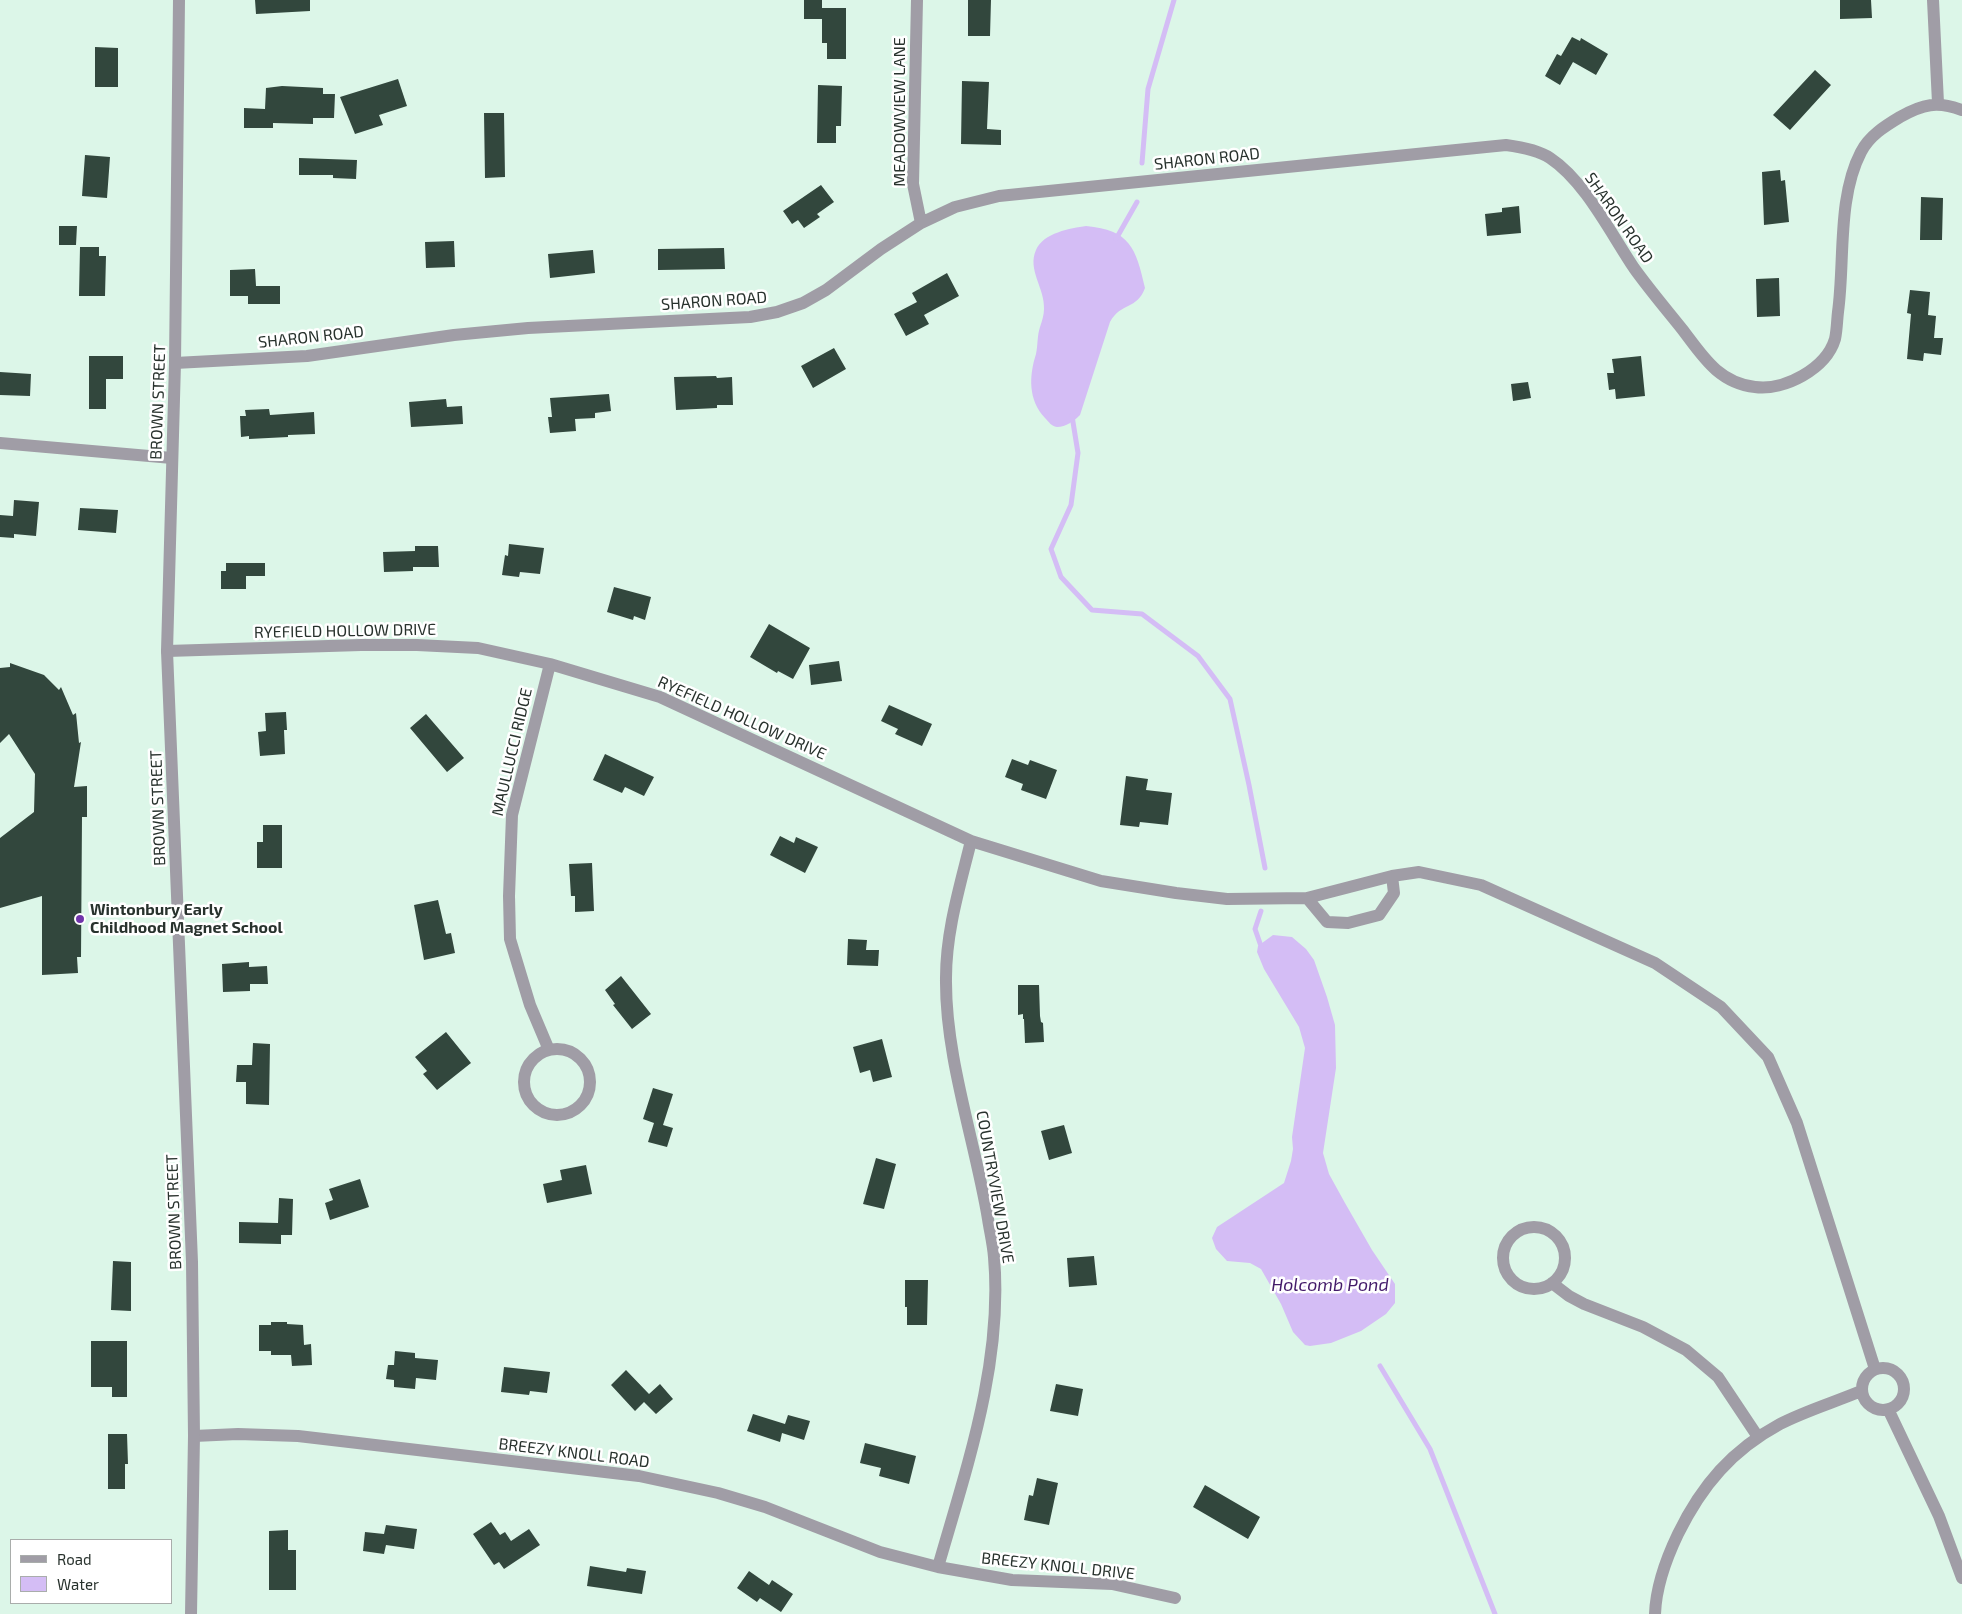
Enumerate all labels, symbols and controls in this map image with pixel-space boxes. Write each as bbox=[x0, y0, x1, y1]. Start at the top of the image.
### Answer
street label: MEADOWVIEW LANE bbox=[890, 37, 910, 187]
street label: SHARON ROAD bbox=[1153, 144, 1261, 174]
street label: SHARON ROAD bbox=[1581, 169, 1657, 267]
street label: SHARON ROAD bbox=[660, 288, 768, 314]
street label: SHARON ROAD bbox=[257, 322, 365, 352]
street label: BROWN STREET bbox=[146, 344, 170, 460]
street label: RYEFIELD HOLLOW DRIVE bbox=[254, 620, 436, 642]
street label: RYEFIELD HOLLOW DRIVE bbox=[655, 672, 829, 764]
street label: MAULLUCCI RIDGE bbox=[488, 686, 536, 818]
street label: BROWN STREET bbox=[146, 750, 170, 866]
place label: Wintonbury Early Childhood Magnet School bbox=[90, 900, 283, 938]
marker: Wintonbury Early Childhood Magnet School bbox=[74, 913, 86, 925]
street label: COUNTRYVIEW DRIVE bbox=[972, 1109, 1018, 1265]
street label: BROWN STREET bbox=[162, 1154, 186, 1270]
water label: Holcomb Pond bbox=[1271, 1274, 1389, 1296]
street label: BREEZY KNOLL ROAD bbox=[497, 1434, 651, 1472]
legend bbox=[10, 1539, 172, 1604]
street label: BREEZY KNOLL DRIVE bbox=[980, 1548, 1136, 1584]
text: Road bbox=[57, 1550, 92, 1568]
text: Water bbox=[57, 1575, 99, 1593]

